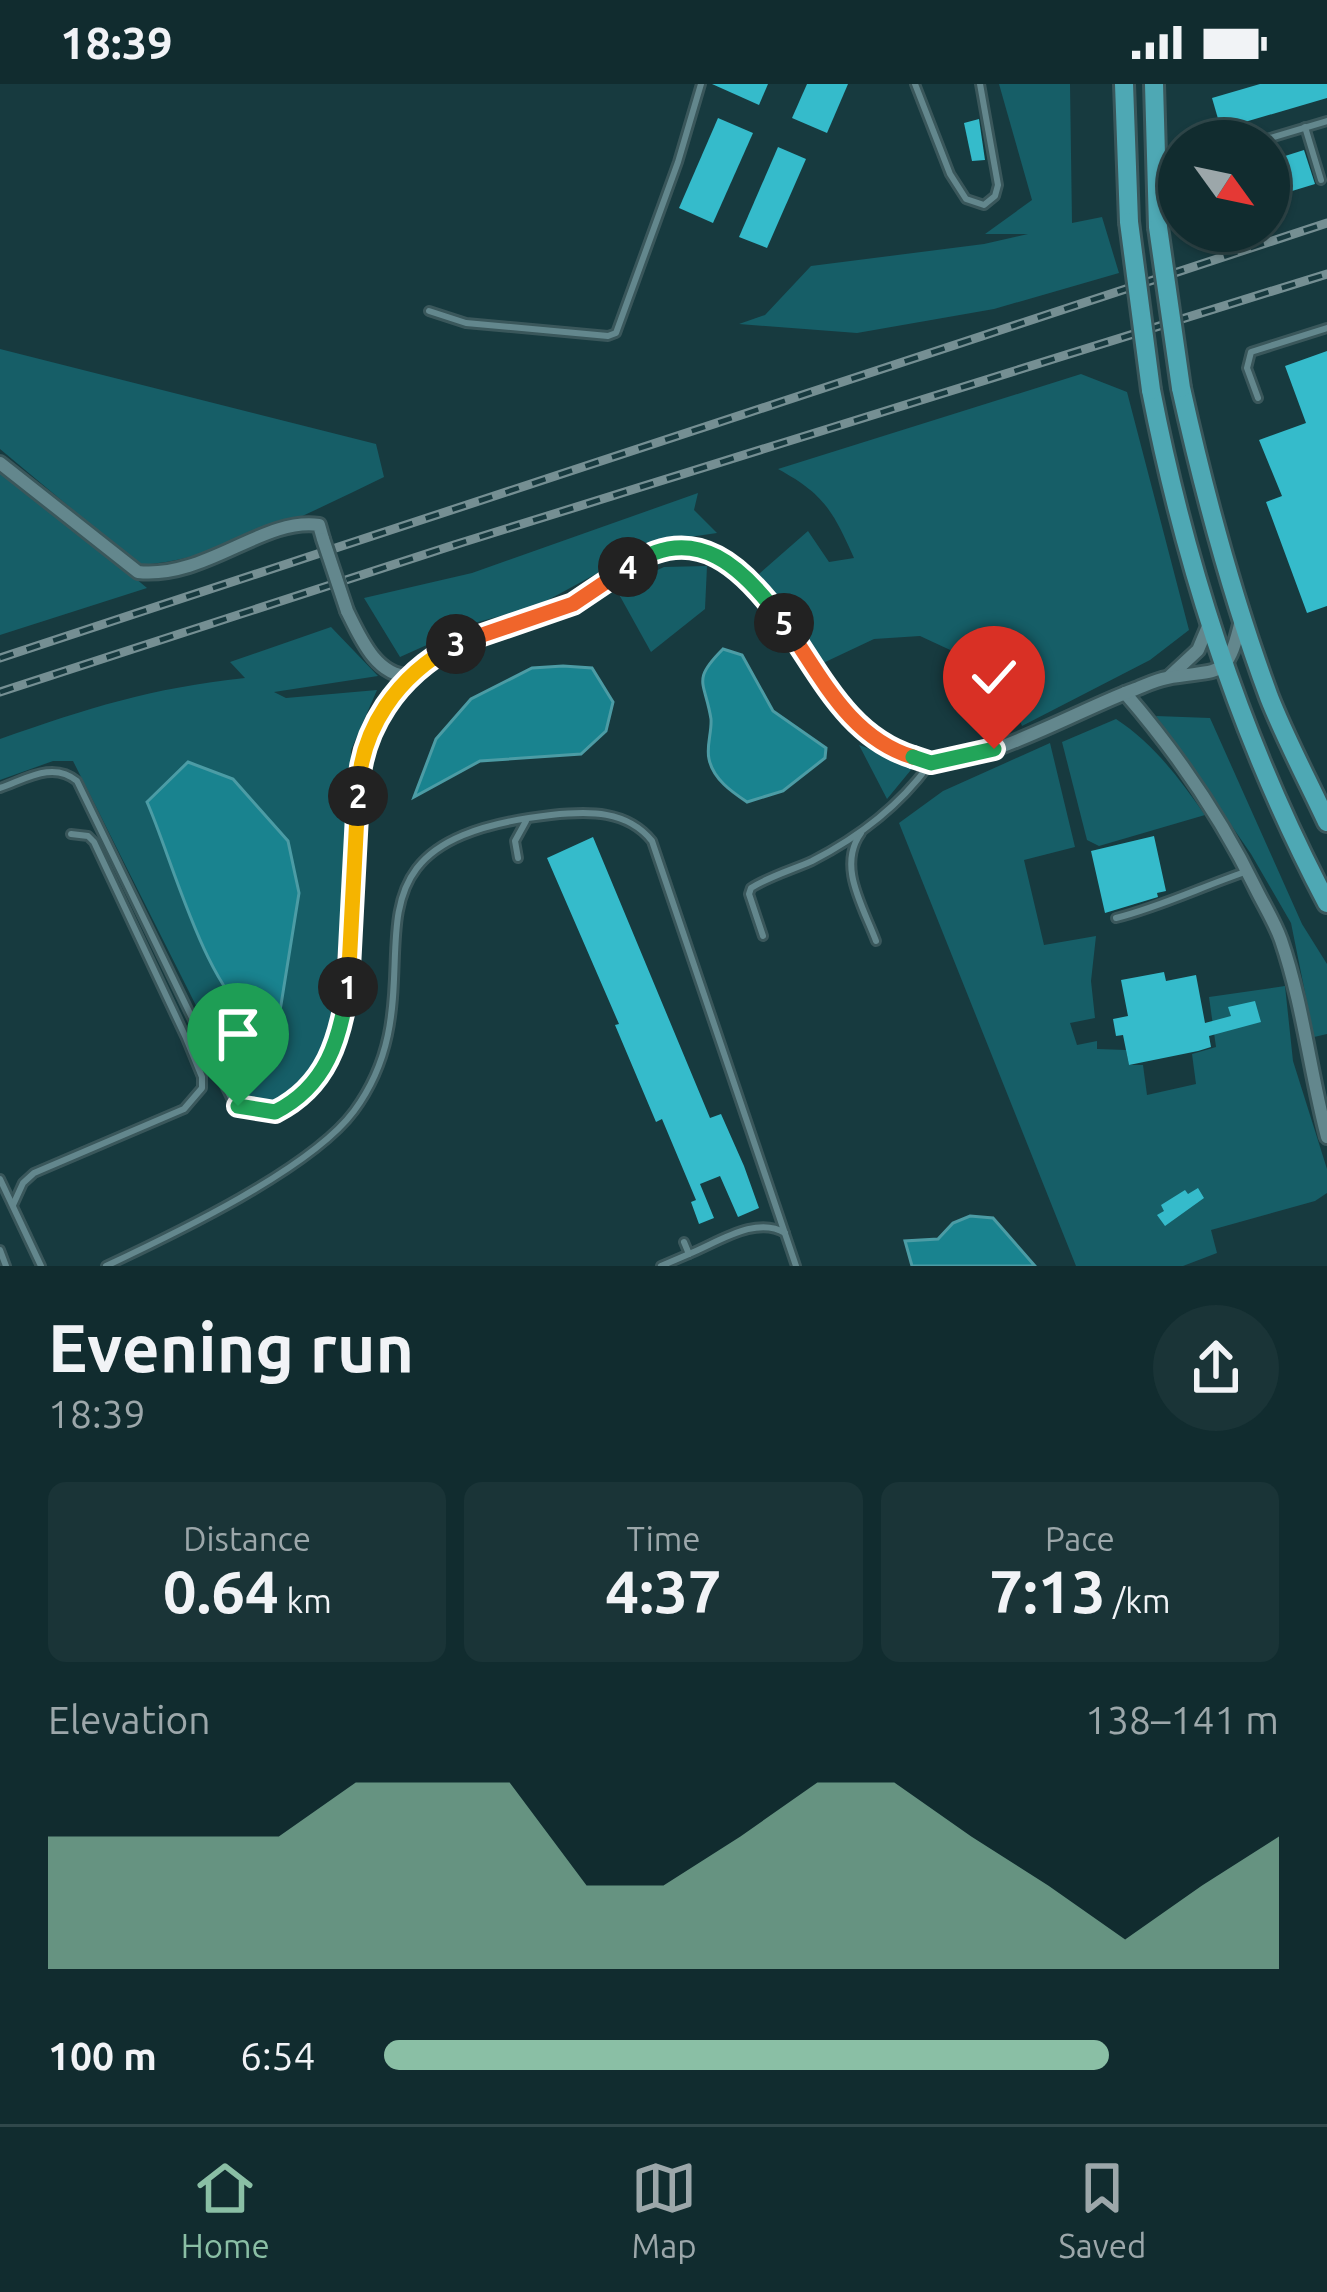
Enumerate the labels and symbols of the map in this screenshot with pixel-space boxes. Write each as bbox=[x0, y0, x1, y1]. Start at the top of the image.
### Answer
north arrow bbox=[1158, 120, 1290, 252]
pin: 4 bbox=[598, 537, 658, 597]
pin: 5 bbox=[754, 593, 814, 653]
pin: 3 bbox=[426, 614, 486, 674]
pin bbox=[943, 626, 1045, 749]
pin: 2 bbox=[328, 766, 388, 826]
pin: 1 bbox=[318, 957, 378, 1017]
pin bbox=[187, 983, 289, 1106]

